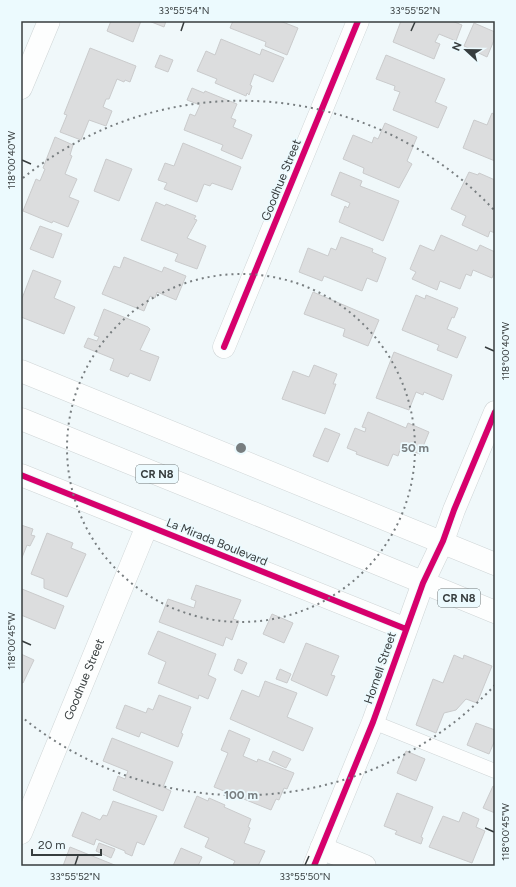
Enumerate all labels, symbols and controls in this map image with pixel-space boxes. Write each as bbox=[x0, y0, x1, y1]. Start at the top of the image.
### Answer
text: 33°55'54"N bbox=[159, 4, 209, 17]
text: 33°55'52"N bbox=[390, 4, 440, 17]
north arrow bbox=[446, 30, 486, 70]
text: N bbox=[450, 40, 465, 53]
text: 118°00'40"W bbox=[5, 130, 18, 189]
street label: Goodhue Street bbox=[258, 137, 304, 223]
text: 118°00'40"W bbox=[499, 321, 512, 380]
centre of rings bbox=[234, 441, 248, 455]
text: 50 m bbox=[401, 441, 429, 455]
road number: CR N8 bbox=[136, 465, 178, 483]
street label: La Mirada Boulevard bbox=[164, 515, 270, 569]
road number: CR N8 bbox=[438, 589, 480, 607]
text: 118°00'45"W bbox=[5, 612, 18, 670]
street label: Hornell Street bbox=[361, 630, 399, 706]
street label: Goodhue Street bbox=[61, 636, 107, 722]
text: 100 m bbox=[224, 788, 258, 802]
text: 118°00'45"W bbox=[499, 803, 512, 861]
scale bar bbox=[32, 831, 101, 857]
text: 20 m bbox=[38, 838, 66, 852]
text: 33°55'52"N bbox=[50, 870, 100, 883]
text: 33°55'50"N bbox=[279, 870, 331, 883]

